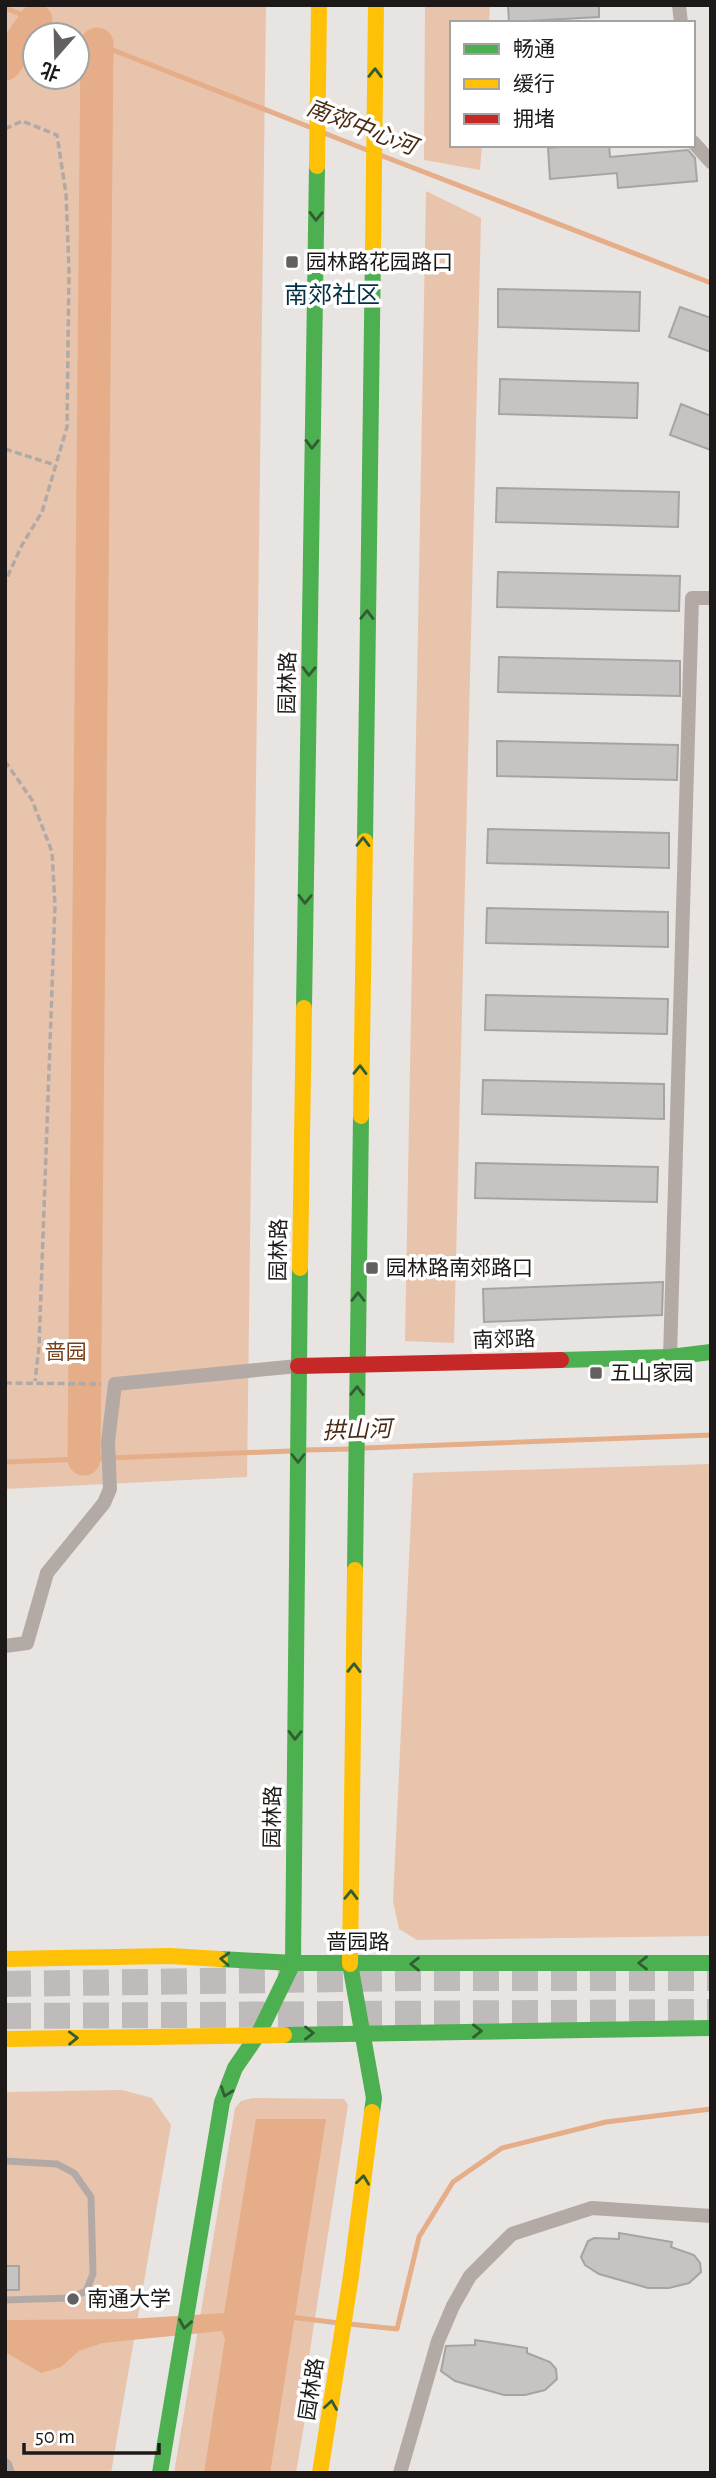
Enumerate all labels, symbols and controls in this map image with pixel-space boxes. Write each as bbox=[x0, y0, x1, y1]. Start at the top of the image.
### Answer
north arrow bbox=[21, 21, 91, 91]
legend bbox=[450, 21, 695, 147]
text: 畅通 bbox=[513, 38, 555, 60]
text: 北 bbox=[38, 58, 63, 84]
one-way arrow bbox=[367, 67, 383, 77]
text: 缓行 bbox=[513, 73, 555, 95]
water label: 南郊中心河 bbox=[303, 95, 423, 161]
text: 拥堵 bbox=[513, 108, 555, 130]
one-way arrow bbox=[309, 211, 324, 222]
place label: 园林路花园路口 bbox=[306, 251, 453, 273]
marker: 园林路花园路口 bbox=[284, 254, 300, 270]
district label: 南郊社区 bbox=[284, 282, 380, 308]
one-way arrow bbox=[305, 439, 320, 450]
one-way arrow bbox=[359, 609, 374, 620]
street label: 园林路 bbox=[276, 651, 299, 715]
one-way arrow bbox=[301, 667, 317, 677]
one-way arrow bbox=[356, 836, 371, 847]
one-way arrow bbox=[298, 894, 313, 905]
one-way arrow bbox=[353, 1064, 368, 1075]
street label: 园林路 bbox=[267, 1218, 290, 1282]
place label: 园林路南郊路口 bbox=[386, 1257, 533, 1279]
marker: 园林路南郊路口 bbox=[364, 1260, 380, 1276]
one-way arrow bbox=[350, 1291, 366, 1302]
street label: 南郊路 bbox=[472, 1327, 536, 1352]
park label: 啬园 bbox=[45, 1341, 87, 1363]
place label: 五山家园 bbox=[610, 1362, 694, 1384]
marker: 五山家园 bbox=[588, 1365, 604, 1381]
one-way arrow bbox=[349, 1386, 365, 1396]
water label: 拱山河 bbox=[322, 1416, 396, 1444]
one-way arrow bbox=[290, 1454, 306, 1464]
one-way arrow bbox=[347, 1662, 362, 1673]
one-way arrow bbox=[287, 1730, 303, 1741]
street label: 园林路 bbox=[261, 1785, 284, 1849]
one-way arrow bbox=[344, 1890, 359, 1901]
street label: 啬园路 bbox=[327, 1931, 390, 1953]
one-way arrow bbox=[219, 1952, 230, 1967]
one-way arrow bbox=[637, 1955, 647, 1971]
one-way arrow bbox=[409, 1956, 420, 1972]
one-way arrow bbox=[472, 2023, 483, 2039]
one-way arrow bbox=[304, 2025, 315, 2041]
one-way arrow bbox=[68, 2031, 79, 2046]
one-way arrow bbox=[220, 2086, 234, 2098]
one-way arrow bbox=[356, 2174, 371, 2186]
place label: 南通大学 bbox=[87, 2288, 171, 2310]
marker: 南通大学 bbox=[65, 2291, 81, 2307]
one-way arrow bbox=[178, 2318, 193, 2330]
street label: 园林路 bbox=[296, 2356, 327, 2422]
one-way arrow bbox=[323, 2399, 338, 2411]
scale bar bbox=[24, 2412, 159, 2456]
text: 50 m bbox=[35, 2426, 75, 2447]

